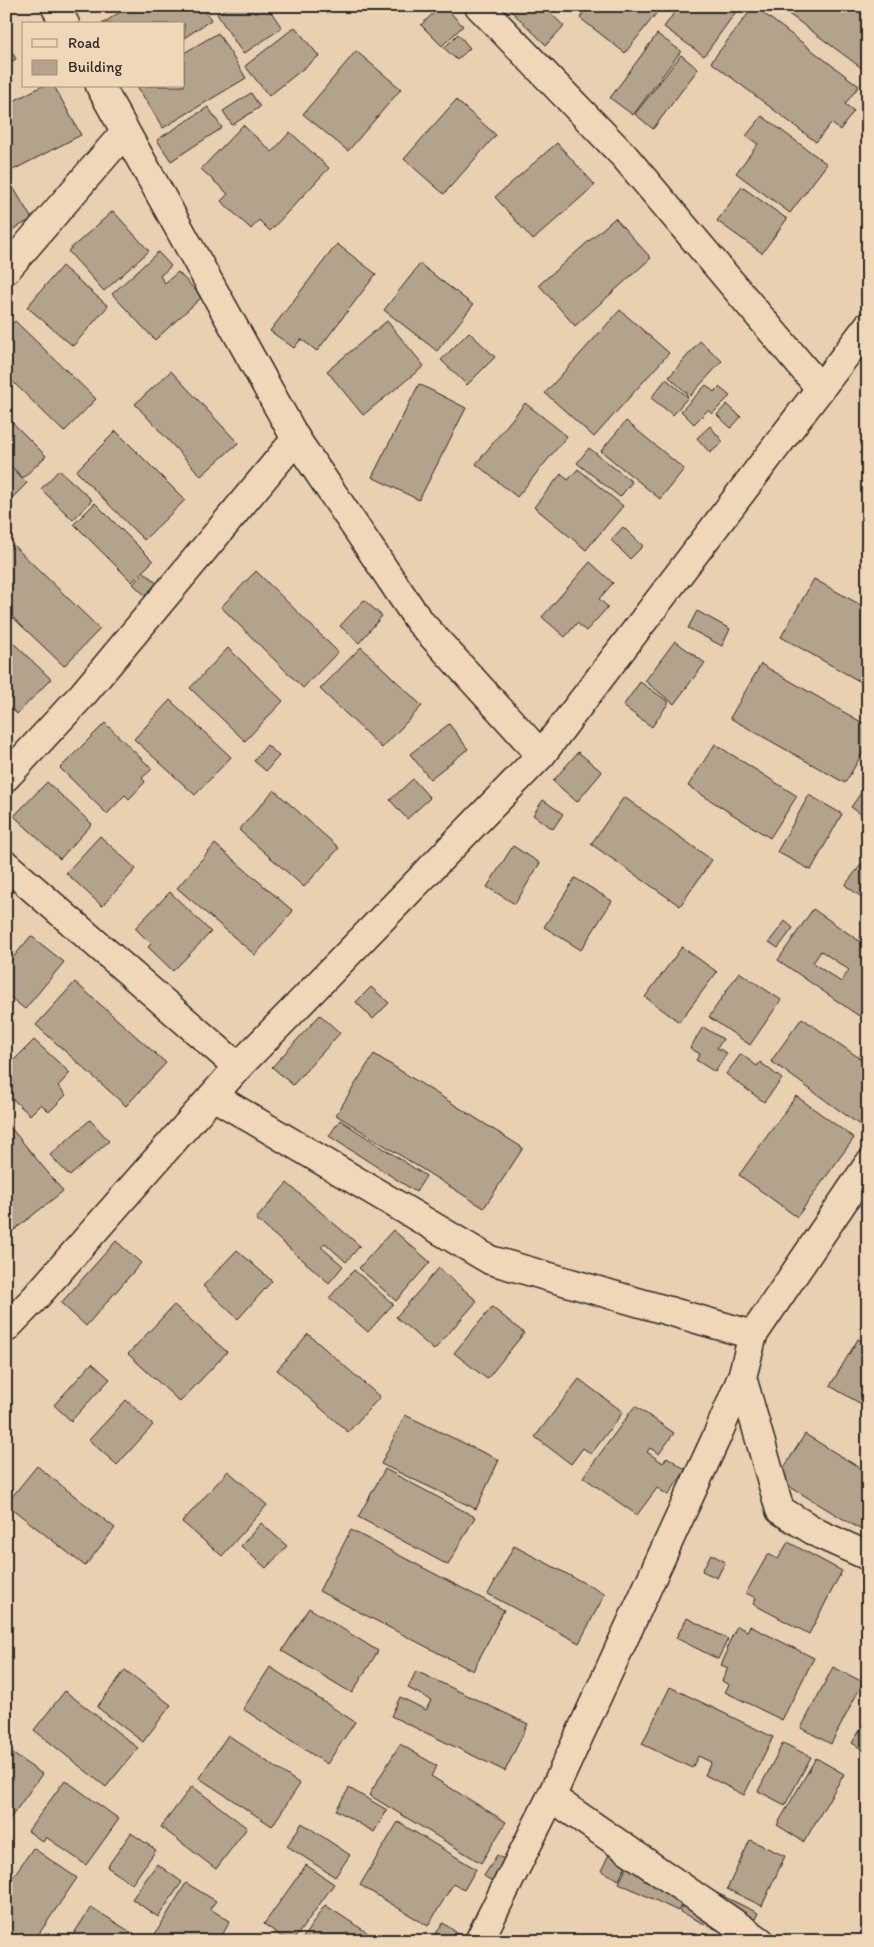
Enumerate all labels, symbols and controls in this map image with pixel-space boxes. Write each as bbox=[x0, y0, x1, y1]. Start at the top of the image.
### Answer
legend bbox=[22, 22, 185, 88]
text: Road bbox=[68, 34, 101, 52]
text: Building bbox=[68, 58, 122, 76]

